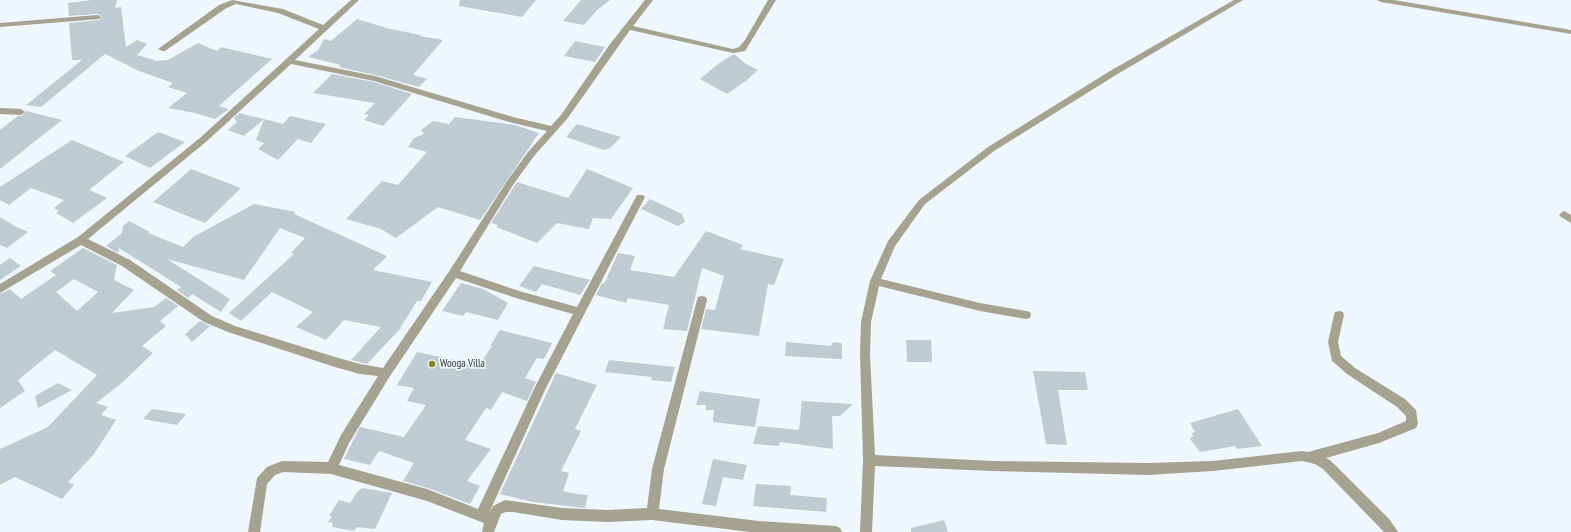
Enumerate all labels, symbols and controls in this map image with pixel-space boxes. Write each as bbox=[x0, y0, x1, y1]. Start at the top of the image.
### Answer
place label: Wooga Villa bbox=[440, 357, 485, 371]
marker: Wooga Villa bbox=[427, 359, 437, 369]

